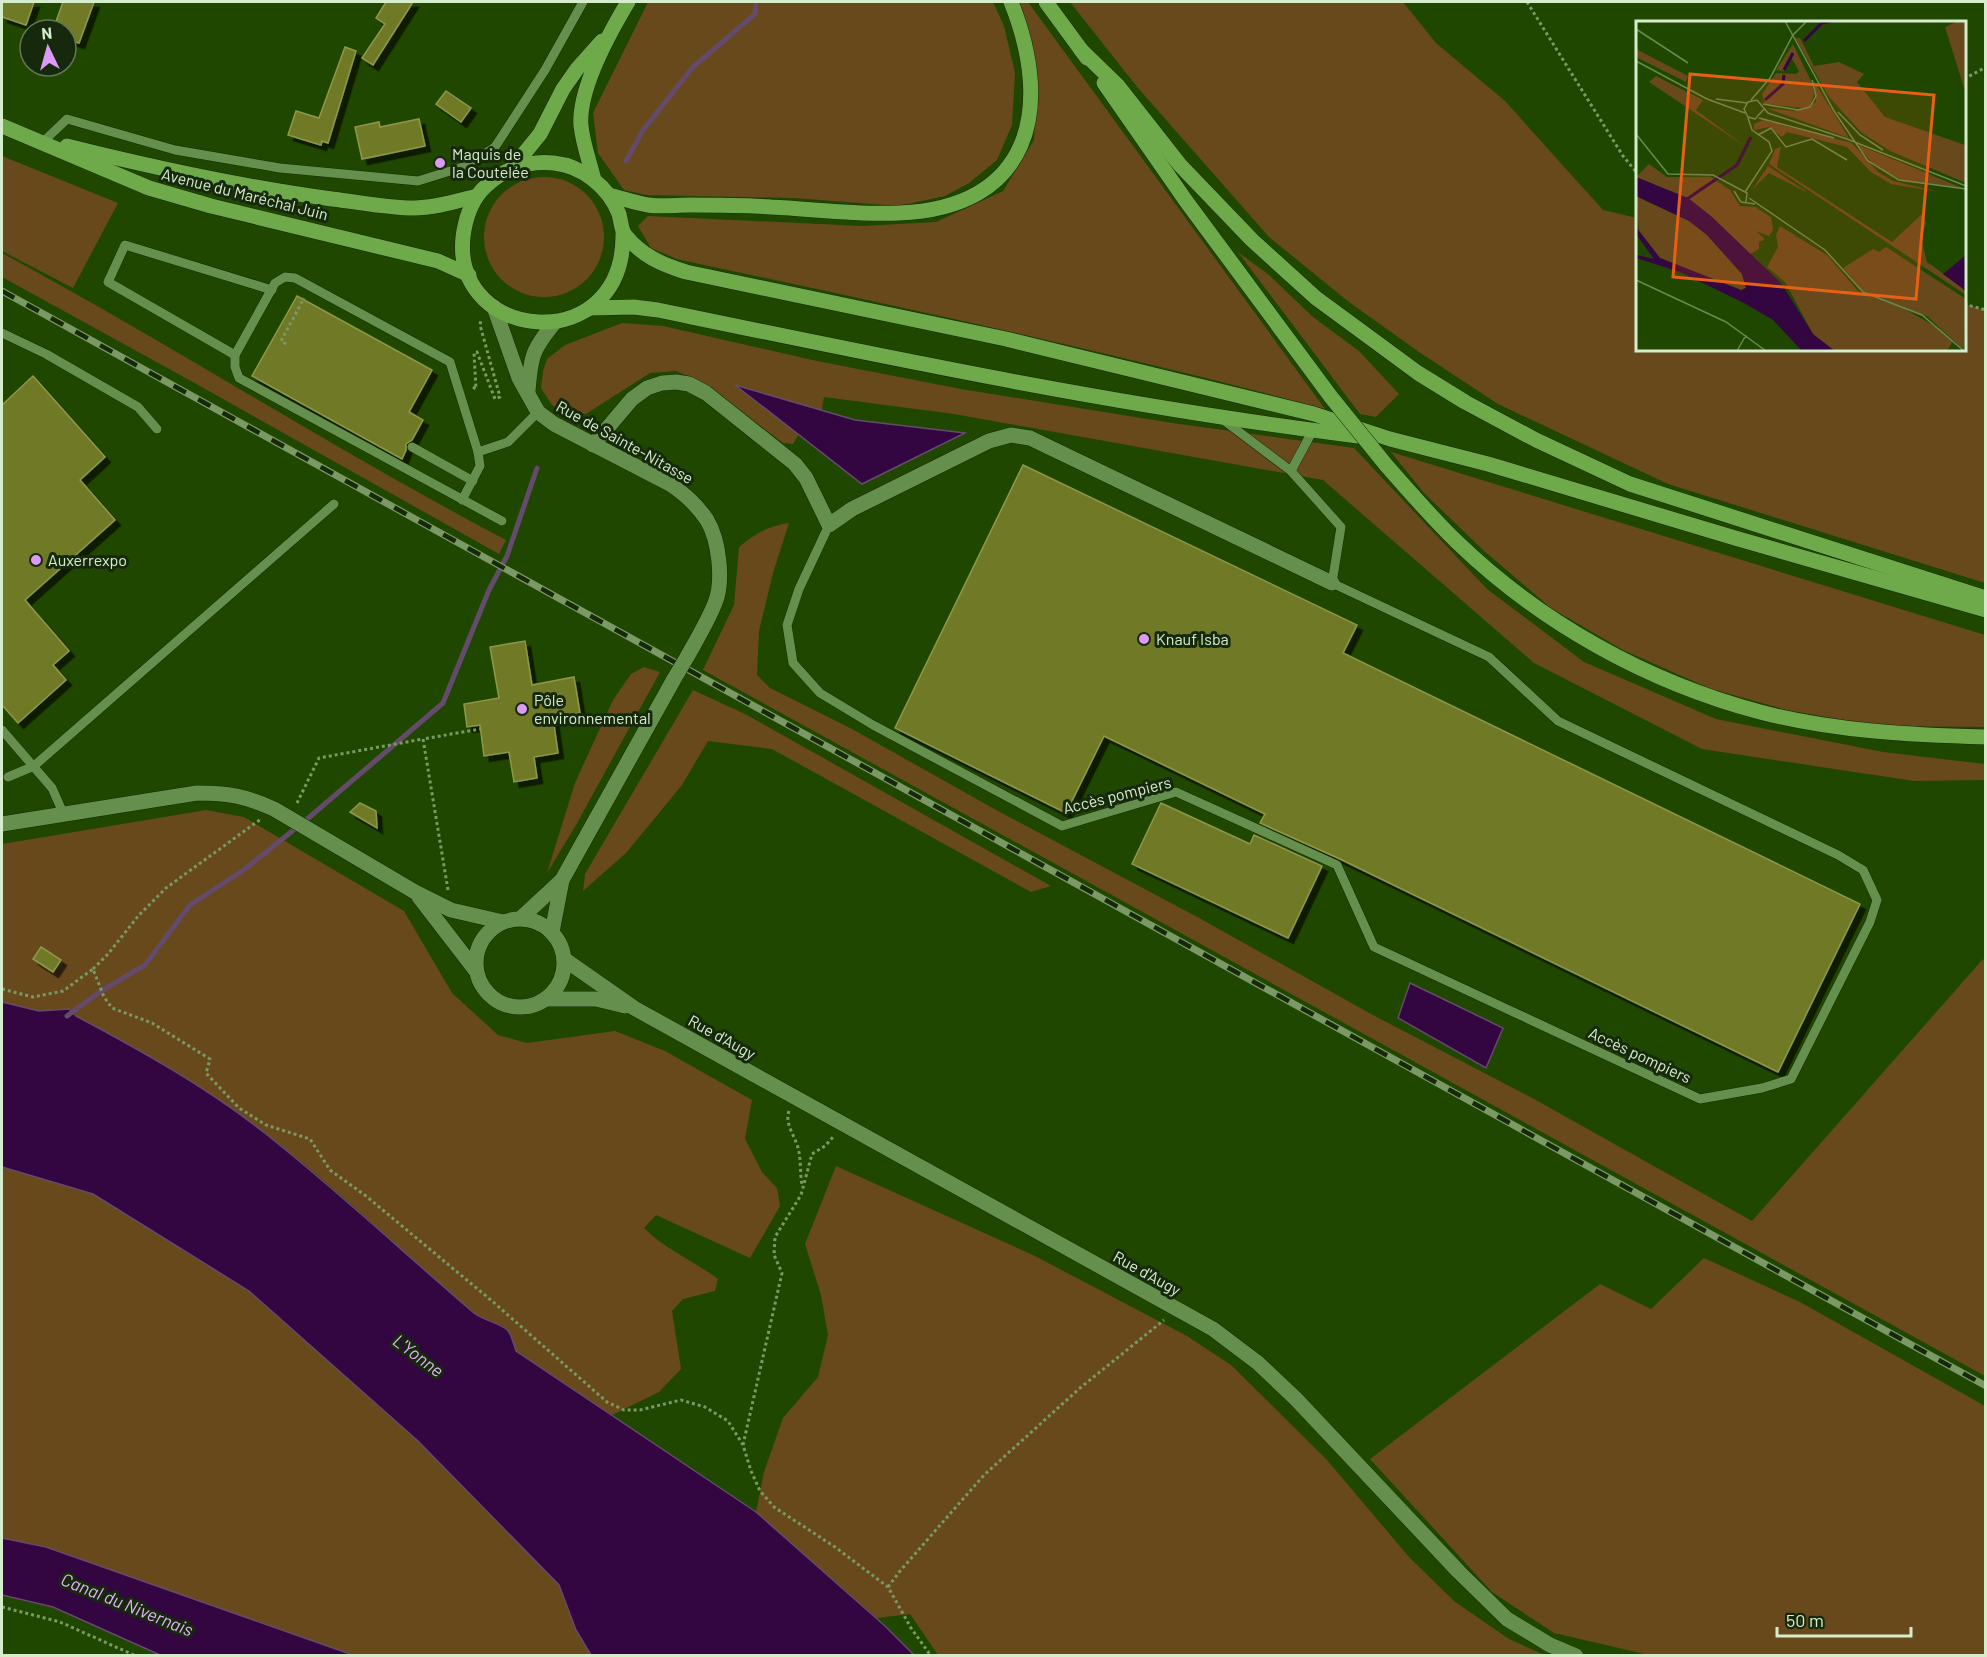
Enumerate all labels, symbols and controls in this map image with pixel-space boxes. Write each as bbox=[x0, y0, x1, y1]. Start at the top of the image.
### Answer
north arrow bbox=[18, 18, 78, 78]
inset map bbox=[1636, 21, 1966, 351]
text: N bbox=[41, 23, 53, 42]
place label: Maquis de la Coutelée bbox=[452, 144, 529, 181]
marker: Maquis de la Coutelée bbox=[433, 156, 447, 170]
street label: Avenue du Maréchal Juin bbox=[160, 164, 330, 223]
street label: Rue de Sainte-Nitasse bbox=[553, 396, 697, 487]
place label: Auxerrexpo bbox=[48, 550, 127, 569]
marker: Auxerrexpo bbox=[29, 553, 43, 567]
place label: Knauf Isba bbox=[1156, 629, 1229, 648]
marker: Knauf Isba bbox=[1137, 632, 1151, 646]
place label: Pôle environnemental bbox=[534, 690, 651, 727]
marker: Pôle environnemental bbox=[515, 702, 529, 716]
street label: Accès pompiers bbox=[1061, 772, 1173, 817]
street label: Rue d'Augy bbox=[685, 1010, 760, 1063]
street label: Accès pompiers bbox=[1586, 1022, 1694, 1087]
street label: Rue d'Augy bbox=[1110, 1246, 1185, 1299]
water label: L'Yonne bbox=[389, 1329, 448, 1381]
water label: Canal du Nivernais bbox=[58, 1568, 197, 1641]
scale bar bbox=[1777, 1600, 1910, 1638]
text: 50 m bbox=[1786, 1609, 1824, 1631]

